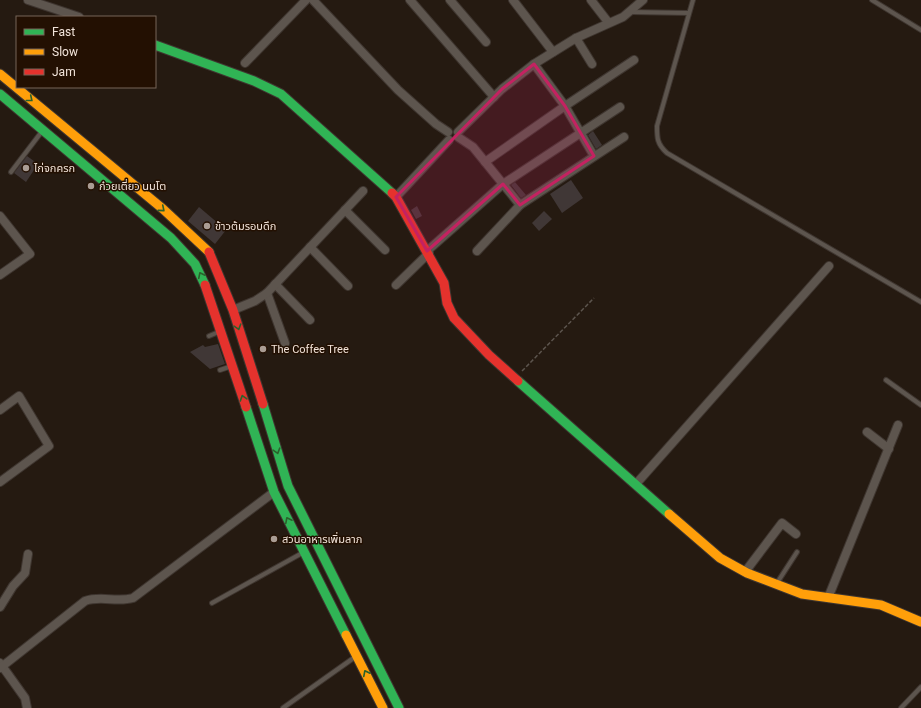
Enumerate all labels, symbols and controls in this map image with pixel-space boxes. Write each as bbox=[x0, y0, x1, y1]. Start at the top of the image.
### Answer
legend bbox=[16, 16, 156, 88]
text: Fast bbox=[52, 25, 75, 39]
text: Slow bbox=[52, 45, 78, 59]
text: Jam bbox=[52, 65, 76, 79]
one-way arrow bbox=[26, 95, 33, 102]
place label: ไก่จกครก bbox=[33, 162, 75, 175]
marker: ไก่จกครก bbox=[21, 163, 31, 173]
place label: ก๋วยเตี่ยว นมโต bbox=[99, 178, 166, 193]
marker: ก๋วยเตี่ยว นมโต bbox=[86, 181, 96, 191]
one-way arrow bbox=[158, 205, 165, 212]
place label: ข้าวต้มรอบดึก bbox=[215, 220, 276, 233]
marker: ข้าวต้มรอบดึก bbox=[202, 221, 212, 231]
one-way arrow bbox=[198, 272, 206, 280]
one-way arrow bbox=[233, 323, 242, 330]
place label: The Coffee Tree bbox=[271, 343, 349, 356]
marker: The Coffee Tree bbox=[258, 344, 268, 354]
one-way arrow bbox=[239, 395, 248, 402]
one-way arrow bbox=[272, 447, 281, 454]
one-way arrow bbox=[285, 517, 293, 524]
place label: สวนอาหารเพิ่มลาภ bbox=[282, 531, 362, 546]
marker: สวนอาหารเพิ่มลาภ bbox=[269, 534, 279, 544]
one-way arrow bbox=[363, 670, 371, 677]

